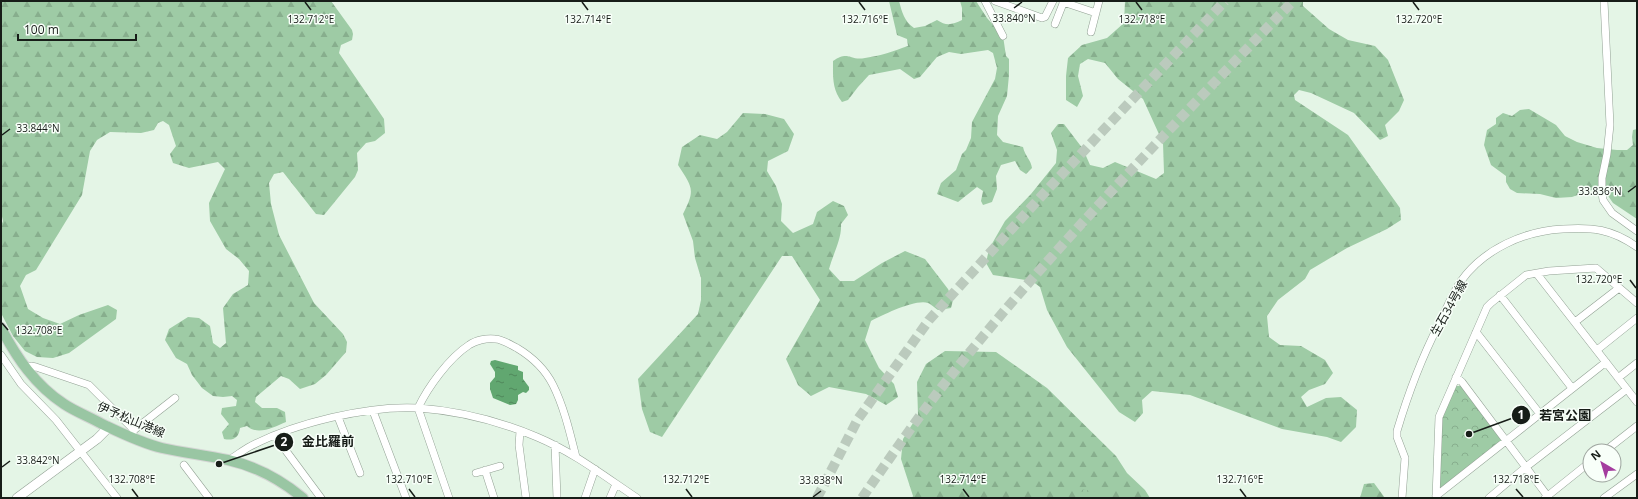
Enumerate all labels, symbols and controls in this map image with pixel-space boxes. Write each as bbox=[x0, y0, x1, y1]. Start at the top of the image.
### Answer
text: 33.840°N bbox=[992, 11, 1036, 25]
text: 132.712°E bbox=[288, 12, 334, 26]
text: 132.714°E bbox=[565, 12, 611, 26]
text: 132.716°E bbox=[842, 12, 888, 26]
text: 132.718°E bbox=[1119, 12, 1165, 26]
text: 132.720°E bbox=[1396, 12, 1442, 26]
scale bar bbox=[18, 16, 136, 42]
text: 100 m bbox=[24, 21, 59, 38]
text: 33.844°N bbox=[16, 121, 60, 135]
text: 33.836°N bbox=[1578, 184, 1622, 198]
text: 132.720°E bbox=[1576, 272, 1622, 286]
street label: 生石34号線 bbox=[1426, 277, 1471, 339]
text: 132.708°E bbox=[16, 323, 62, 337]
street label: 伊予松山港線 bbox=[95, 398, 168, 441]
callout: 若宮公園 bbox=[1511, 403, 1599, 428]
text: 1 bbox=[1518, 406, 1524, 423]
text: 若宮公園 bbox=[1539, 406, 1591, 424]
callout: 金比羅前 bbox=[274, 429, 362, 454]
text: 金比羅前 bbox=[302, 432, 354, 450]
text: 2 bbox=[281, 433, 288, 450]
north arrow bbox=[1582, 443, 1622, 483]
text: N bbox=[1587, 446, 1604, 463]
text: 33.842°N bbox=[16, 453, 60, 467]
text: 132.708°E bbox=[109, 472, 155, 486]
text: 132.710°E bbox=[386, 472, 432, 486]
text: 132.712°E bbox=[663, 472, 709, 486]
text: 132.714°E bbox=[940, 472, 986, 486]
text: 132.716°E bbox=[1217, 472, 1263, 486]
text: 132.718°E bbox=[1493, 472, 1539, 486]
text: 33.838°N bbox=[799, 473, 843, 487]

